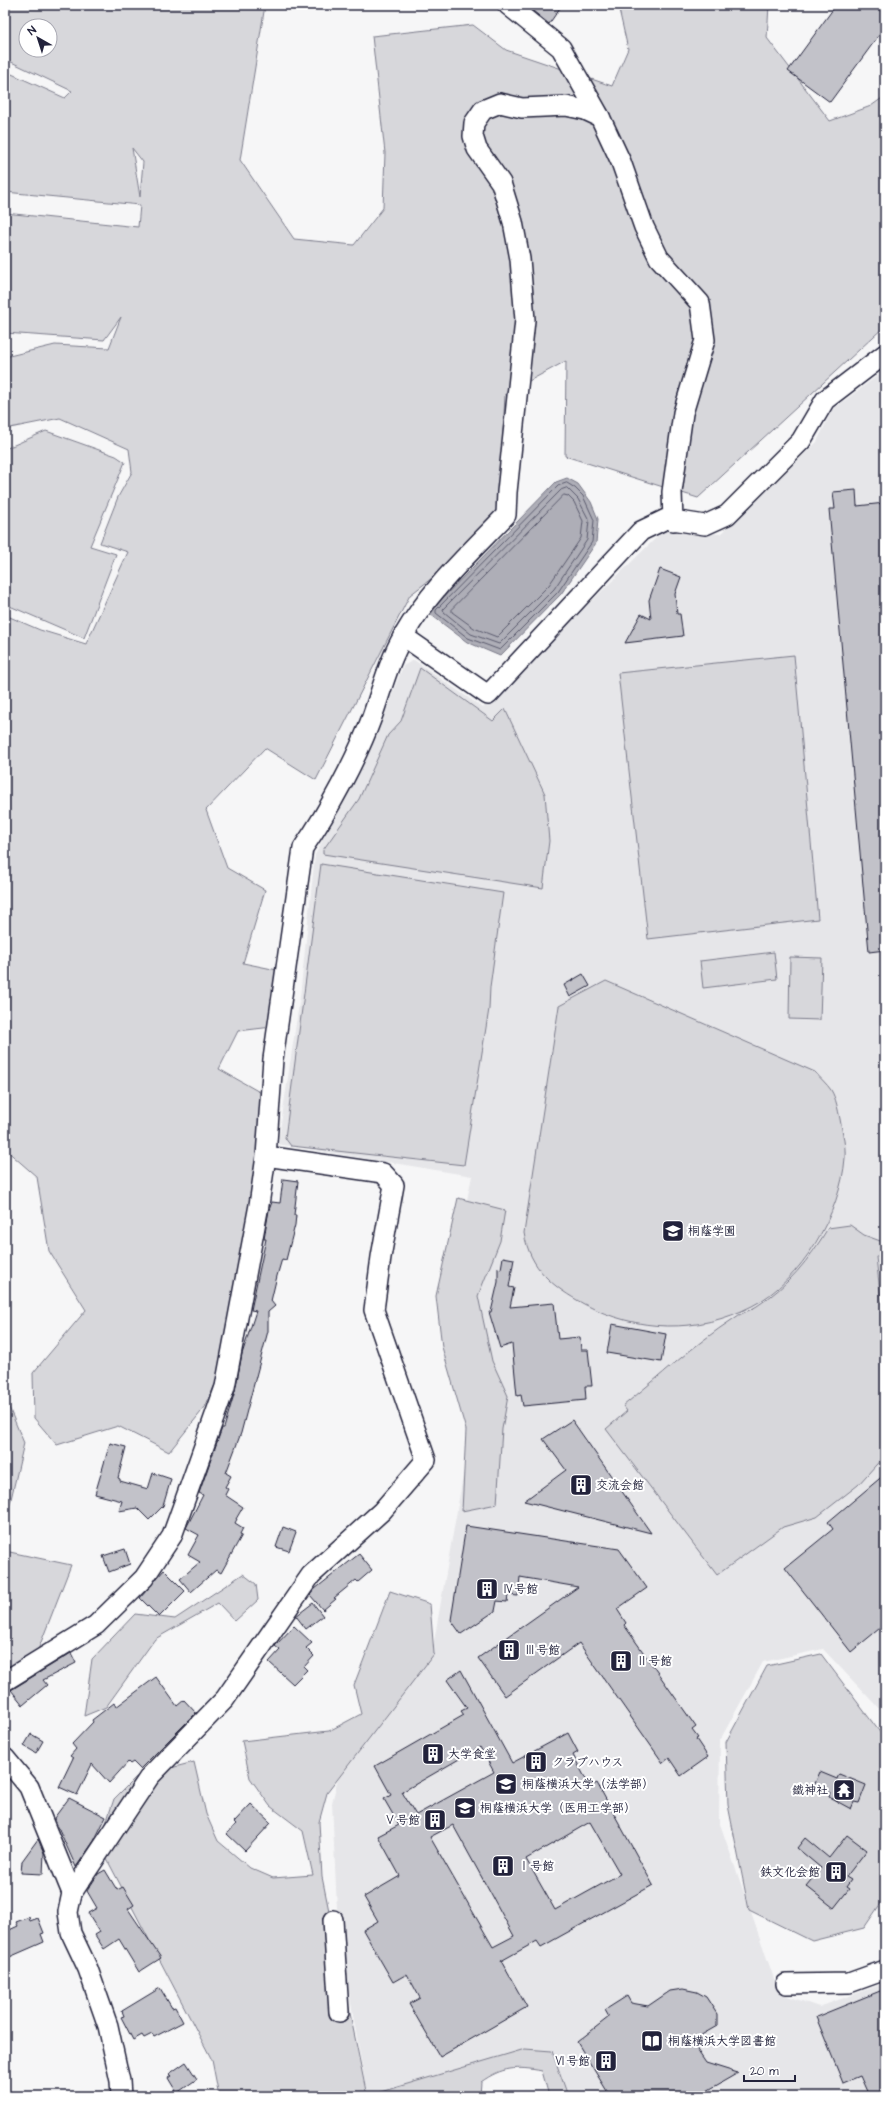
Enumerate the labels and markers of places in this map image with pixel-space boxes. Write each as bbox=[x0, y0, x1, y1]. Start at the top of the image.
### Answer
school or university icon: 桐蔭学園 bbox=[660, 1218, 686, 1244]
place label: 桐蔭学園 bbox=[688, 1223, 736, 1240]
building icon: 交流会館 bbox=[568, 1472, 594, 1498]
place label: 交流会館 bbox=[596, 1477, 644, 1494]
building icon: Ⅳ号館 bbox=[474, 1576, 500, 1602]
place label: Ⅳ号館 bbox=[502, 1581, 538, 1598]
building icon: Ⅲ号館 bbox=[496, 1637, 522, 1663]
place label: Ⅲ号館 bbox=[524, 1642, 560, 1659]
building icon: Ⅱ号館 bbox=[608, 1648, 634, 1674]
place label: Ⅱ号館 bbox=[636, 1653, 672, 1670]
building icon: 大学食堂 bbox=[420, 1741, 446, 1767]
place label: 大学食堂 bbox=[448, 1746, 496, 1763]
building icon: クラブハウス bbox=[523, 1749, 549, 1775]
place label: クラブハウス bbox=[552, 1754, 623, 1771]
school or university icon: 桐蔭横浜大学（法学部） bbox=[493, 1771, 519, 1797]
place label: 桐蔭横浜大学（法学部） bbox=[522, 1776, 654, 1793]
temple icon: 鐵神社 bbox=[831, 1777, 857, 1803]
place label: 鐵神社 bbox=[792, 1782, 828, 1799]
school or university icon: 桐蔭横浜大学（医用工学部） bbox=[452, 1795, 478, 1821]
place label: 桐蔭横浜大学（医用工学部） bbox=[480, 1800, 636, 1817]
building icon: Ⅴ号館 bbox=[422, 1807, 448, 1833]
place label: Ⅴ号館 bbox=[384, 1812, 420, 1829]
building icon: Ⅰ号館 bbox=[490, 1853, 516, 1879]
place label: Ⅰ号館 bbox=[518, 1858, 554, 1875]
building icon: 鉄文化会館 bbox=[823, 1859, 849, 1885]
place label: 鉄文化会館 bbox=[760, 1864, 820, 1881]
library icon: 桐蔭横浜大学図書館 bbox=[639, 2028, 665, 2054]
place label: 桐蔭横浜大学図書館 bbox=[668, 2033, 776, 2050]
building icon: Ⅵ号館 bbox=[593, 2048, 619, 2074]
place label: Ⅵ号館 bbox=[554, 2053, 590, 2070]

